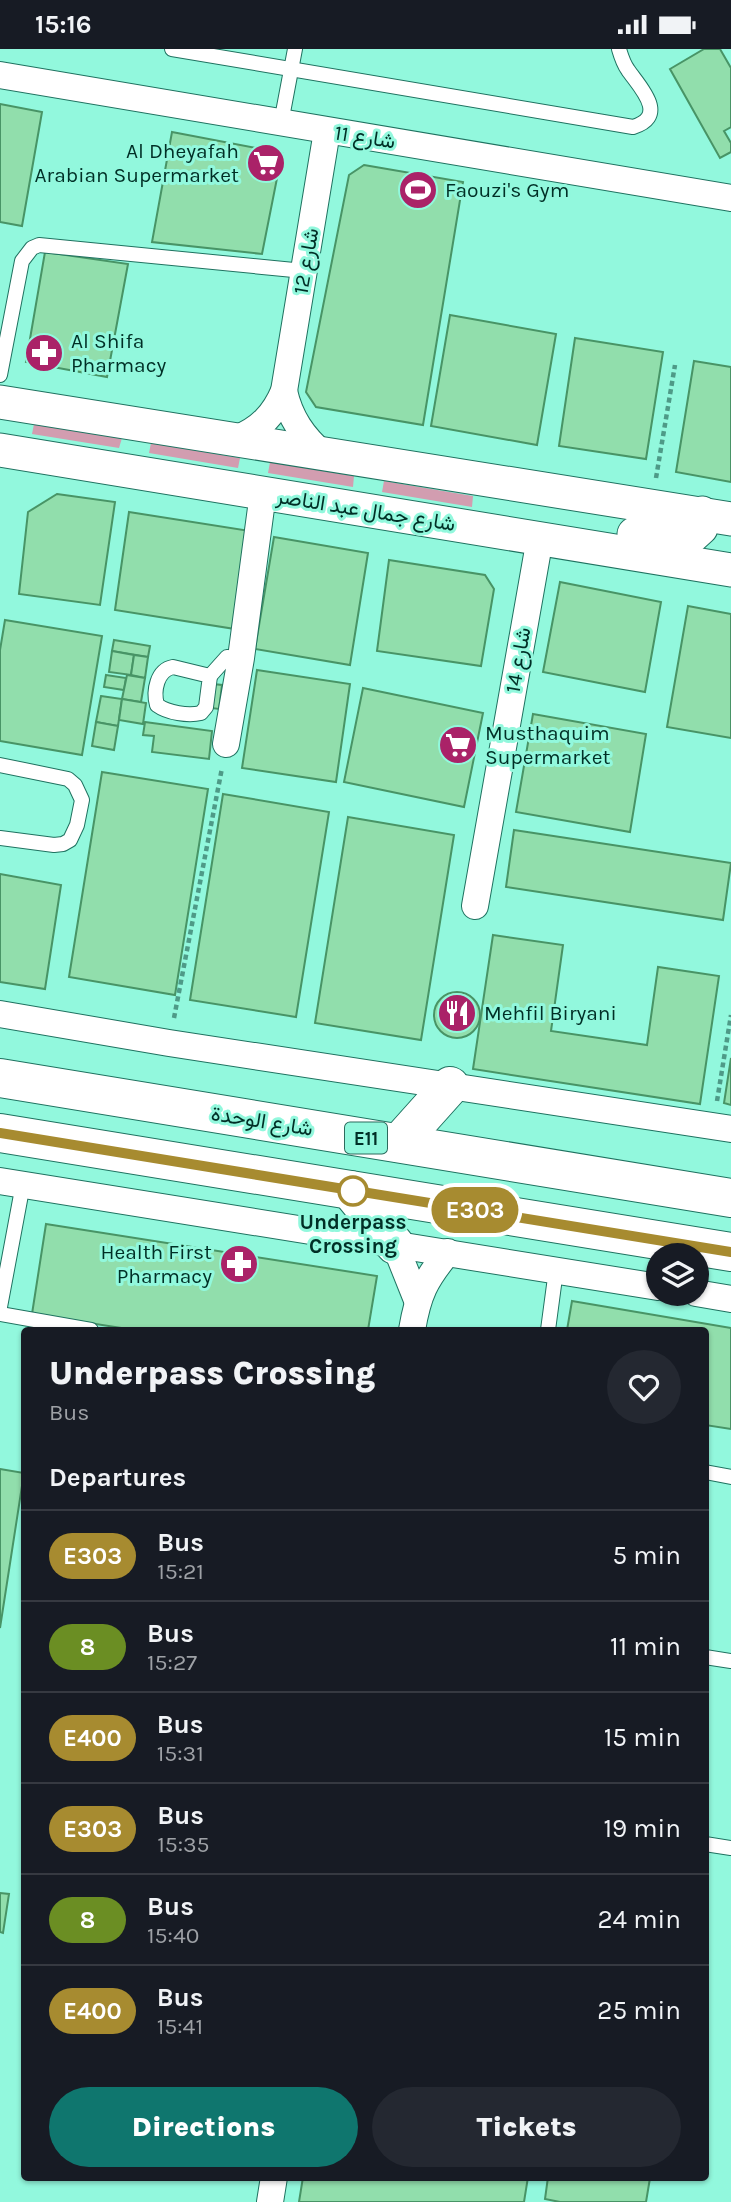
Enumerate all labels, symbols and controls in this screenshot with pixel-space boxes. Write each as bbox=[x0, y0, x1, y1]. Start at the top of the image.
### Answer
text: 15:16 bbox=[35, 9, 91, 40]
street label: شارع 11 bbox=[333, 120, 397, 156]
place label: Al Dheyafah Arabian Supermarket bbox=[34, 139, 239, 187]
supermarket icon: Al Dheyafah Arabian Supermarket bbox=[245, 142, 287, 184]
sports icon: Faouzi's Gym bbox=[397, 169, 439, 211]
place label: Faouzi's Gym bbox=[445, 178, 569, 202]
street label: شارع 12 bbox=[288, 226, 326, 296]
place label: Al Shifa Pharmacy bbox=[71, 329, 166, 377]
pharmacy icon: Al Shifa Pharmacy bbox=[23, 332, 65, 374]
street label: شارع جمال عبد الناصر bbox=[274, 484, 457, 538]
street label: شارع 14 bbox=[500, 625, 538, 695]
place label: Musthaquim Supermarket bbox=[485, 721, 610, 769]
supermarket icon: Musthaquim Supermarket bbox=[437, 724, 479, 766]
restaurant icon: Mehfil Biryani bbox=[436, 992, 478, 1034]
place label: Mehfil Biryani bbox=[484, 1001, 617, 1025]
street label: شارع الوحدة bbox=[209, 1101, 315, 1143]
road number: E11 bbox=[345, 1123, 387, 1154]
marker: Underpass Crossing bbox=[338, 1176, 368, 1206]
line badge: E303 bbox=[426, 1187, 524, 1233]
text: E303 bbox=[445, 1196, 505, 1224]
place label: Underpass Crossing bbox=[299, 1210, 407, 1258]
place label: Health First Pharmacy bbox=[100, 1240, 212, 1288]
pharmacy icon: Health First Pharmacy bbox=[218, 1243, 260, 1285]
map controls bbox=[646, 1243, 709, 1306]
button: layers bbox=[646, 1243, 709, 1306]
button: heart bbox=[607, 1350, 681, 1424]
text: Underpass Crossing bbox=[49, 1354, 376, 1392]
text: Bus bbox=[49, 1399, 89, 1426]
text: Departures bbox=[49, 1462, 186, 1493]
text: Bus bbox=[157, 1527, 204, 1558]
text: 5 min bbox=[612, 1540, 681, 1571]
text: E303 bbox=[63, 1542, 122, 1570]
text: 15:21 bbox=[157, 1558, 204, 1585]
text: Bus bbox=[147, 1618, 194, 1649]
text: 11 min bbox=[610, 1631, 681, 1662]
text: 8 bbox=[80, 1633, 95, 1661]
text: 15:27 bbox=[147, 1649, 197, 1676]
text: Bus bbox=[157, 1709, 204, 1740]
text: 15 min bbox=[604, 1722, 681, 1753]
text: E400 bbox=[63, 1724, 122, 1752]
text: 15:31 bbox=[157, 1740, 204, 1767]
text: Bus bbox=[157, 1800, 204, 1831]
text: 19 min bbox=[603, 1813, 681, 1844]
text: E303 bbox=[63, 1815, 122, 1843]
text: 15:35 bbox=[157, 1831, 210, 1858]
text: Bus bbox=[147, 1891, 194, 1922]
text: 24 min bbox=[597, 1904, 681, 1935]
text: 8 bbox=[80, 1906, 95, 1934]
text: 15:40 bbox=[147, 1922, 199, 1949]
text: Bus bbox=[157, 1982, 204, 2013]
text: 25 min bbox=[597, 1995, 681, 2026]
text: E400 bbox=[63, 1997, 122, 2025]
text: 15:41 bbox=[157, 2013, 203, 2040]
button: Directions bbox=[49, 2087, 358, 2167]
button: Tickets bbox=[372, 2087, 681, 2167]

